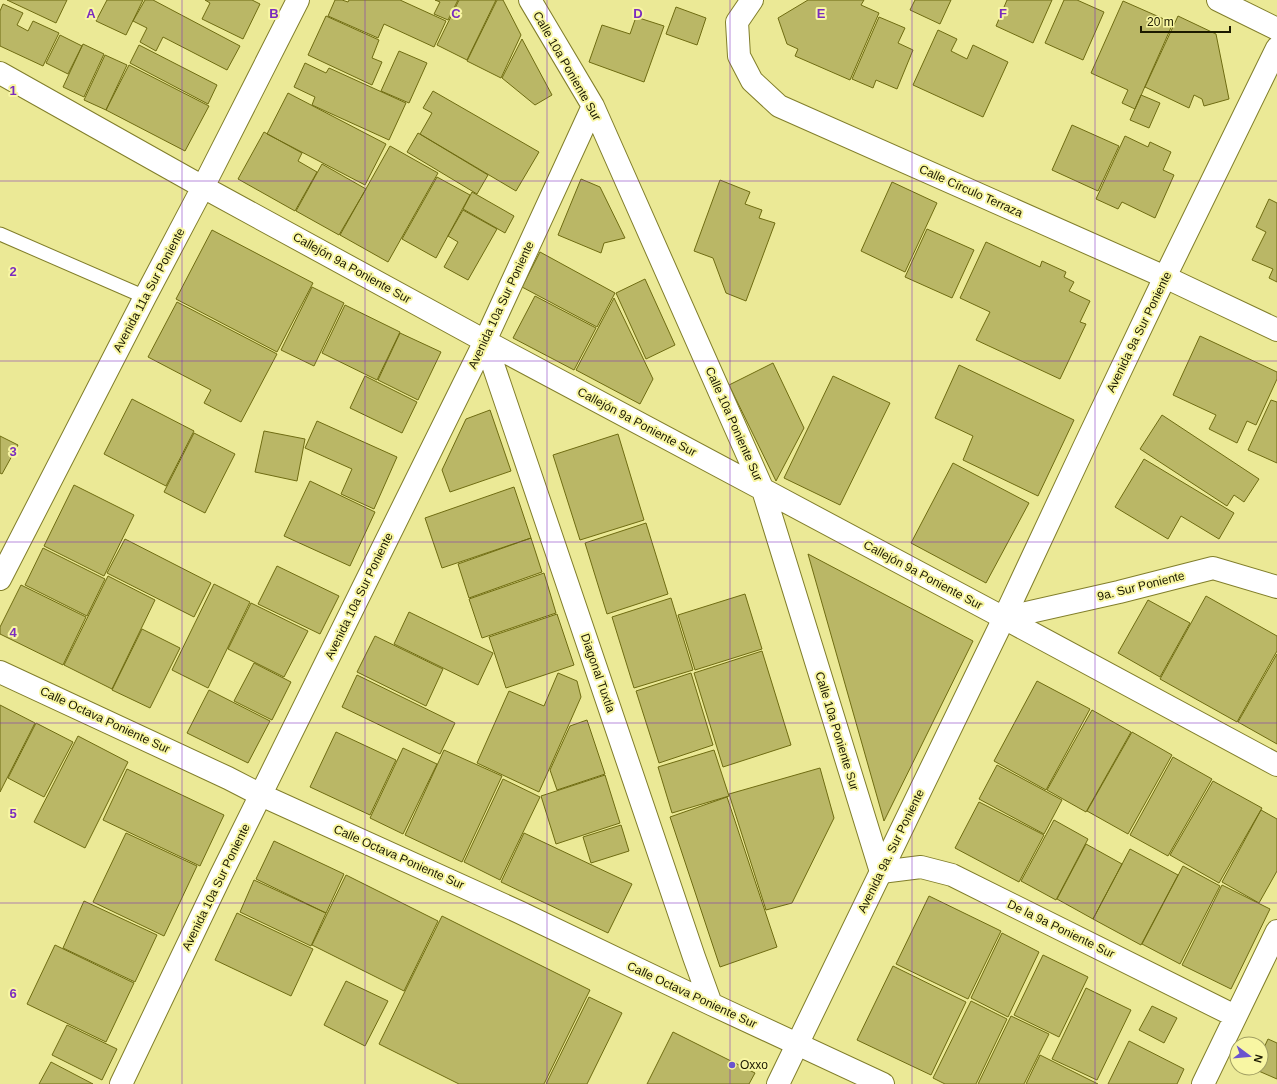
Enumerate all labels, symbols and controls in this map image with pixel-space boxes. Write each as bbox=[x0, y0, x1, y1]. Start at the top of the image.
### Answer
text: A bbox=[86, 6, 96, 21]
text: B bbox=[269, 6, 279, 21]
text: C bbox=[451, 6, 461, 21]
text: D bbox=[633, 6, 643, 21]
text: E bbox=[817, 6, 826, 21]
text: F bbox=[999, 6, 1007, 21]
scale bar bbox=[1141, 8, 1230, 34]
street label: Calle 10a Poniente Sur bbox=[530, 9, 604, 123]
text: 20 m bbox=[1147, 15, 1174, 29]
text: 1 bbox=[9, 83, 17, 98]
street label: Calle Círculo Terraza bbox=[917, 162, 1025, 220]
street label: Avenida 11a Sur Poniente bbox=[110, 225, 188, 354]
street label: Callejón 9a Poniente Sur bbox=[291, 230, 413, 306]
street label: Avenida 10a Sur Poniente bbox=[465, 239, 537, 371]
text: 2 bbox=[9, 264, 17, 279]
street label: Avenida 9a Sur Poniente bbox=[1104, 269, 1174, 395]
street label: Calle 10a Poniente Sur bbox=[703, 365, 765, 483]
street label: Callejón 9a Poniente Sur bbox=[575, 385, 699, 459]
text: 3 bbox=[9, 444, 17, 459]
street label: Avenida 10a Sur Poniente bbox=[322, 530, 396, 662]
street label: Callejón 9a Poniente Sur bbox=[861, 538, 985, 612]
street label: 9a. Sur Poniente bbox=[1096, 568, 1186, 604]
text: 4 bbox=[9, 625, 17, 640]
street label: Diagonal Tuxtla bbox=[578, 632, 618, 715]
street label: Calle 10a Poniente Sur bbox=[812, 670, 862, 792]
street label: Calle Octava Poniente Sur bbox=[38, 684, 172, 756]
street label: Avenida 9a. Sur Poniente bbox=[855, 787, 927, 915]
text: 5 bbox=[9, 806, 17, 821]
street label: Avenida 10a Sur Poniente bbox=[179, 821, 253, 953]
street label: Calle Octava Poniente Sur bbox=[332, 822, 466, 892]
street label: De la 9a Poniente Sur bbox=[1005, 897, 1117, 961]
street label: Calle Octava Poniente Sur bbox=[625, 959, 759, 1031]
text: 6 bbox=[9, 986, 17, 1001]
north arrow bbox=[1229, 1036, 1269, 1076]
text: N bbox=[1252, 1053, 1265, 1064]
place label: Oxxo bbox=[740, 1058, 768, 1072]
marker: Oxxo bbox=[727, 1060, 737, 1070]

